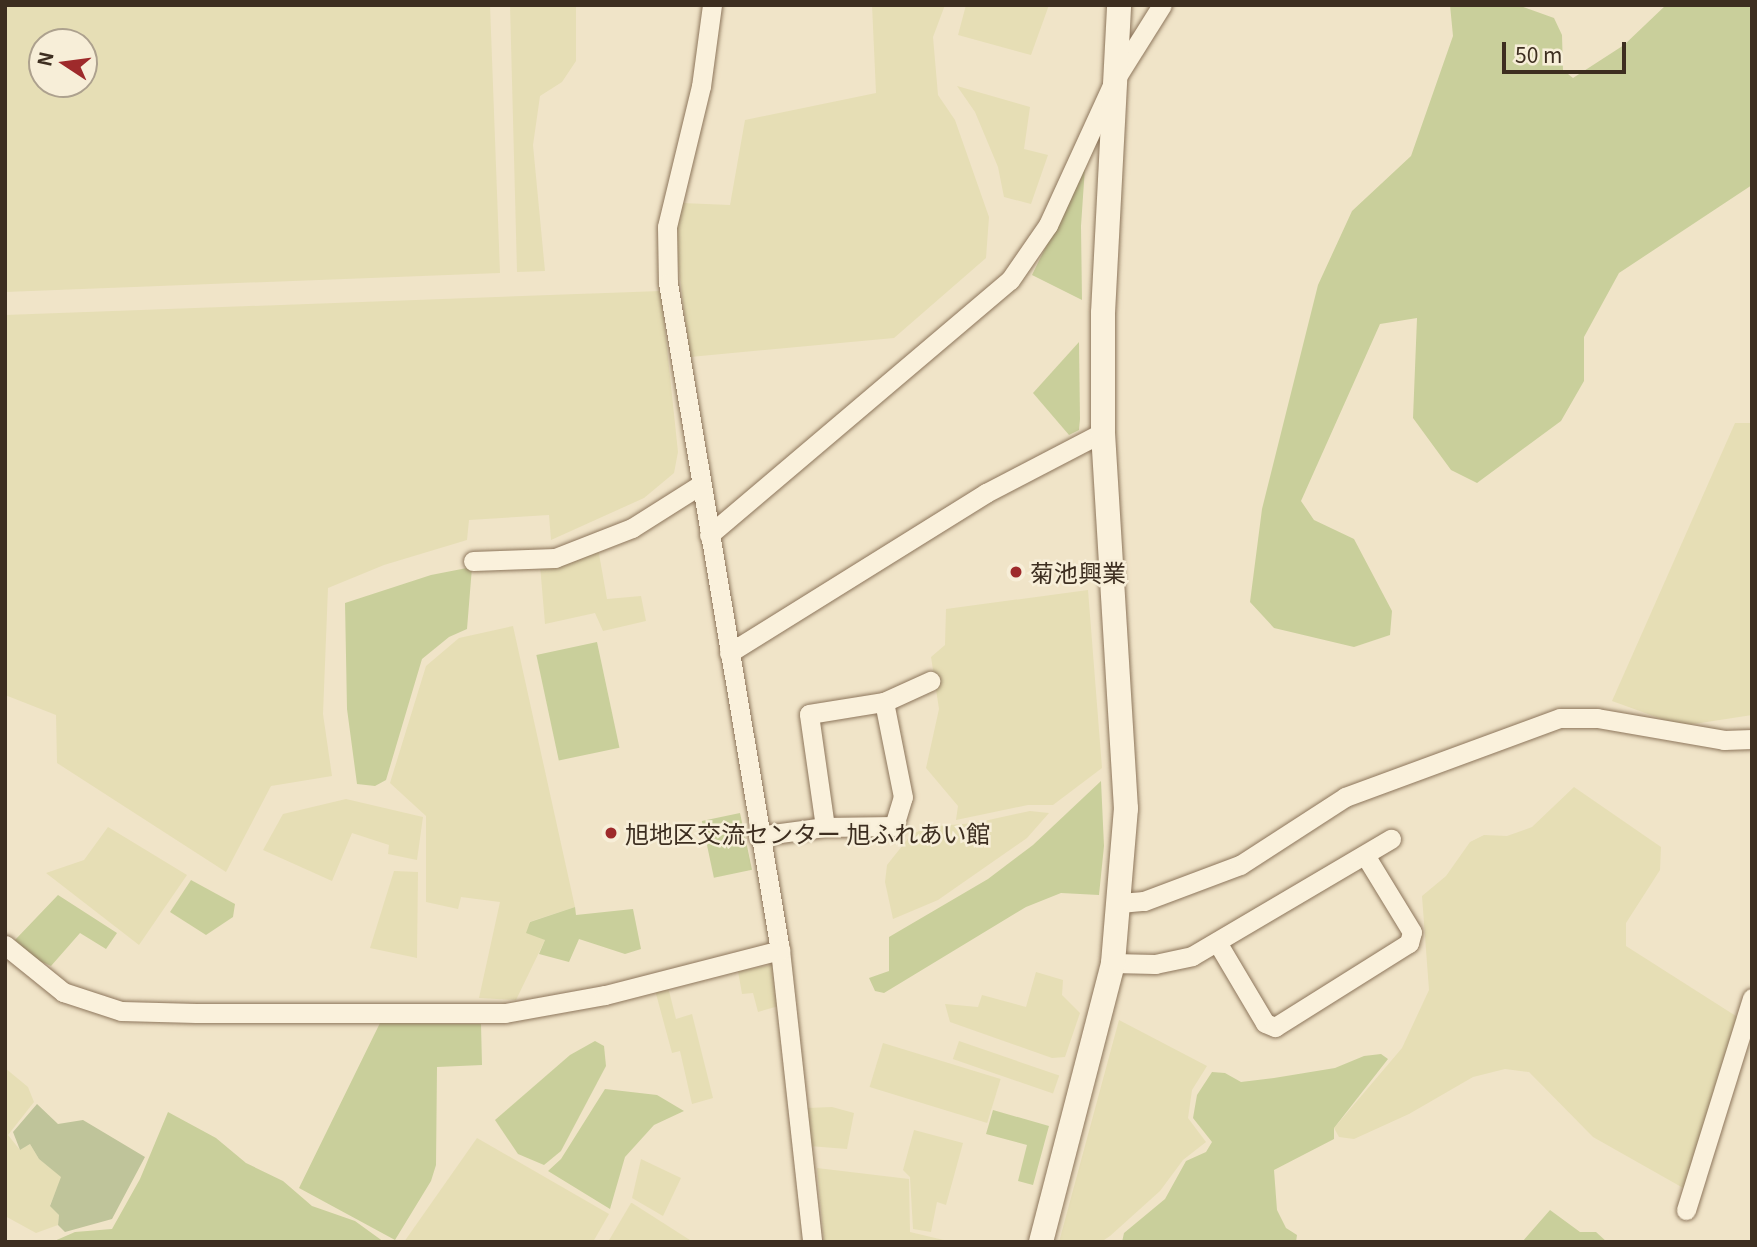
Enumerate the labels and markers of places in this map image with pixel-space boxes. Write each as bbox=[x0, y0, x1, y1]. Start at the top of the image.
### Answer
place label: 菊池興業 bbox=[1030, 558, 1126, 586]
marker: 菊池興業 bbox=[1008, 564, 1024, 580]
place label: 旭地区交流センター 旭ふれあい館 bbox=[625, 819, 990, 847]
marker: 旭地区交流センター 旭ふれあい館 bbox=[603, 825, 619, 841]

